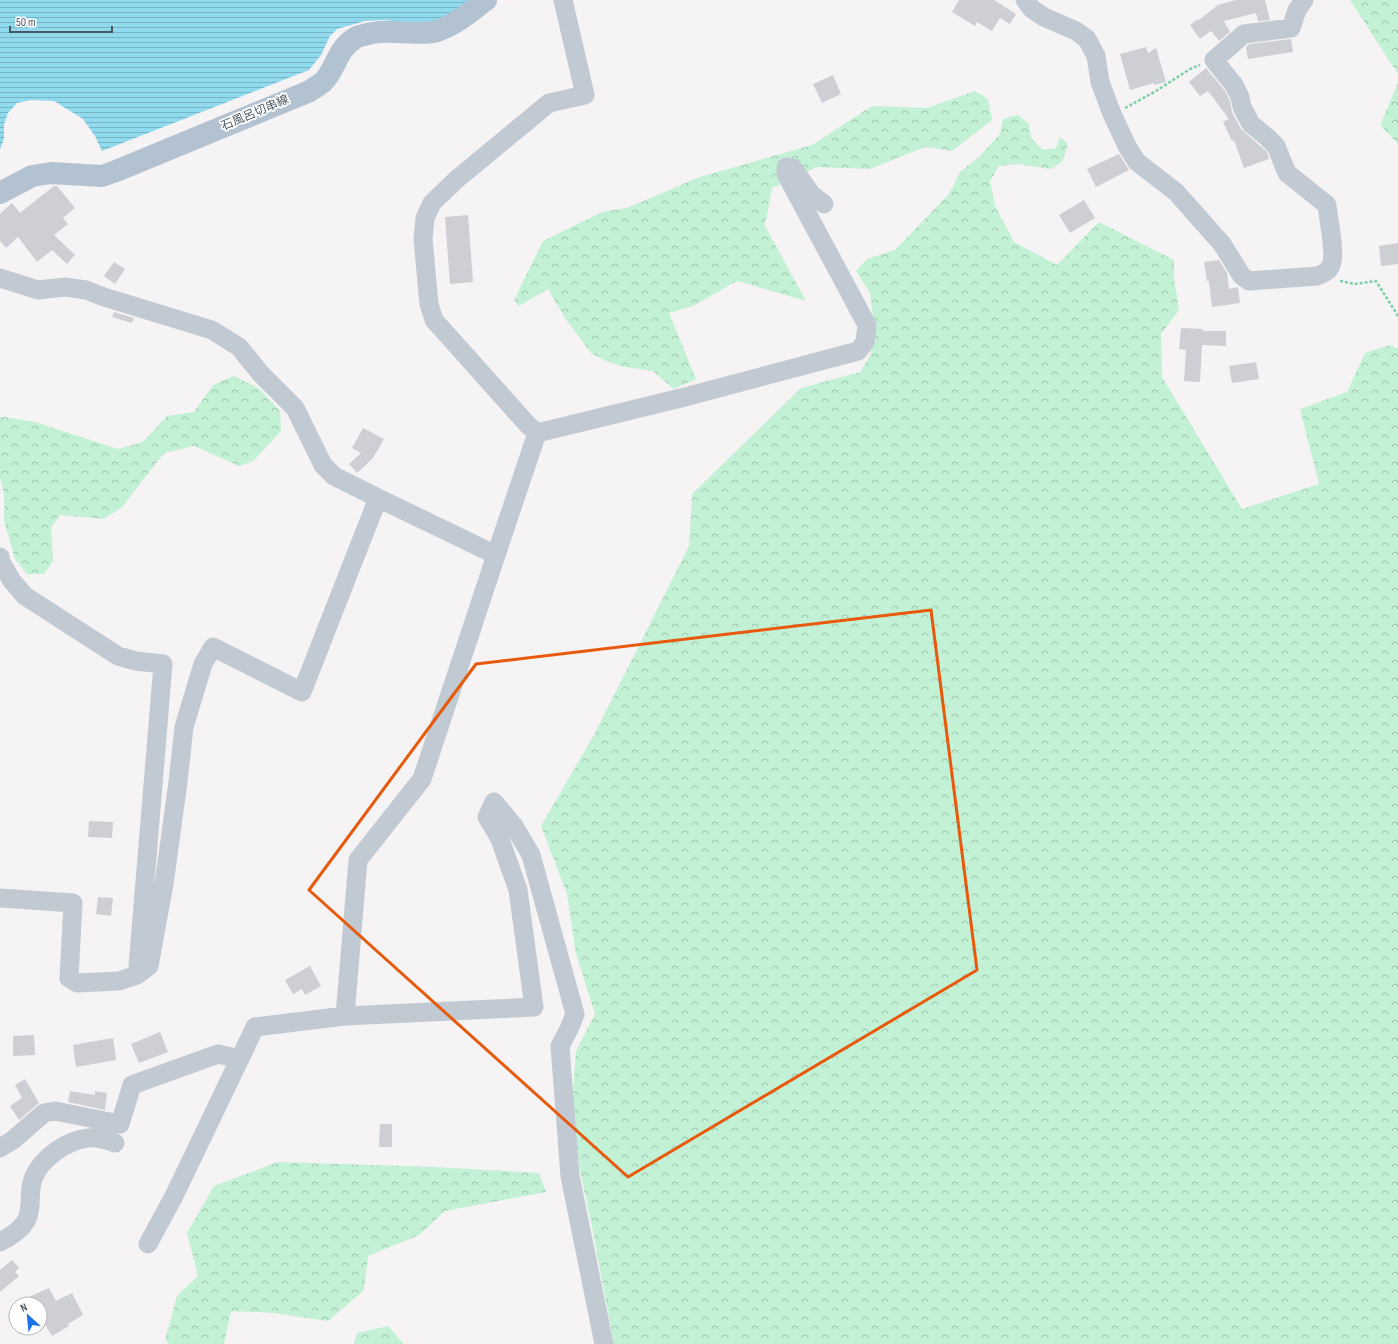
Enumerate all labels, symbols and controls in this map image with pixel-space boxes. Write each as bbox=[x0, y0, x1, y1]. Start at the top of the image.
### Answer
scale bar bbox=[10, 8, 112, 34]
text: 50 m bbox=[16, 15, 36, 30]
street label: 石風呂切串線 bbox=[219, 92, 291, 134]
north arrow bbox=[8, 1296, 48, 1336]
text: N bbox=[18, 1300, 29, 1315]

